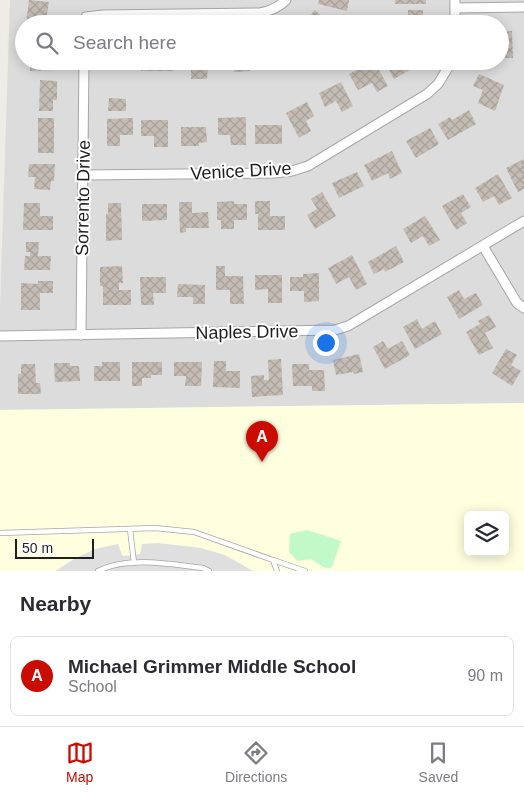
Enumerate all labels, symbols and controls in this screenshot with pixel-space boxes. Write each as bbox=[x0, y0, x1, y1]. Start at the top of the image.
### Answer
search box bbox=[15, 15, 509, 70]
icon: search bbox=[33, 29, 61, 57]
text: Search here bbox=[73, 32, 177, 53]
street label: Sorrento Drive bbox=[72, 140, 94, 256]
street label: Venice Drive bbox=[190, 158, 292, 184]
street label: Naples Drive bbox=[195, 321, 299, 343]
your location bbox=[313, 330, 339, 356]
pin: A bbox=[246, 421, 278, 462]
map controls bbox=[464, 511, 509, 556]
button: layers bbox=[464, 511, 509, 556]
scale bar bbox=[15, 536, 94, 559]
text: 50 m bbox=[22, 540, 53, 556]
text: Nearby bbox=[20, 592, 91, 615]
text: Michael Grimmer Middle School bbox=[68, 656, 356, 677]
text: A bbox=[31, 667, 43, 684]
text: 90 m bbox=[467, 667, 503, 684]
text: School bbox=[68, 678, 117, 695]
tab: Map bbox=[66, 739, 94, 785]
tab: Directions bbox=[225, 739, 287, 785]
tab: Saved bbox=[419, 739, 458, 785]

